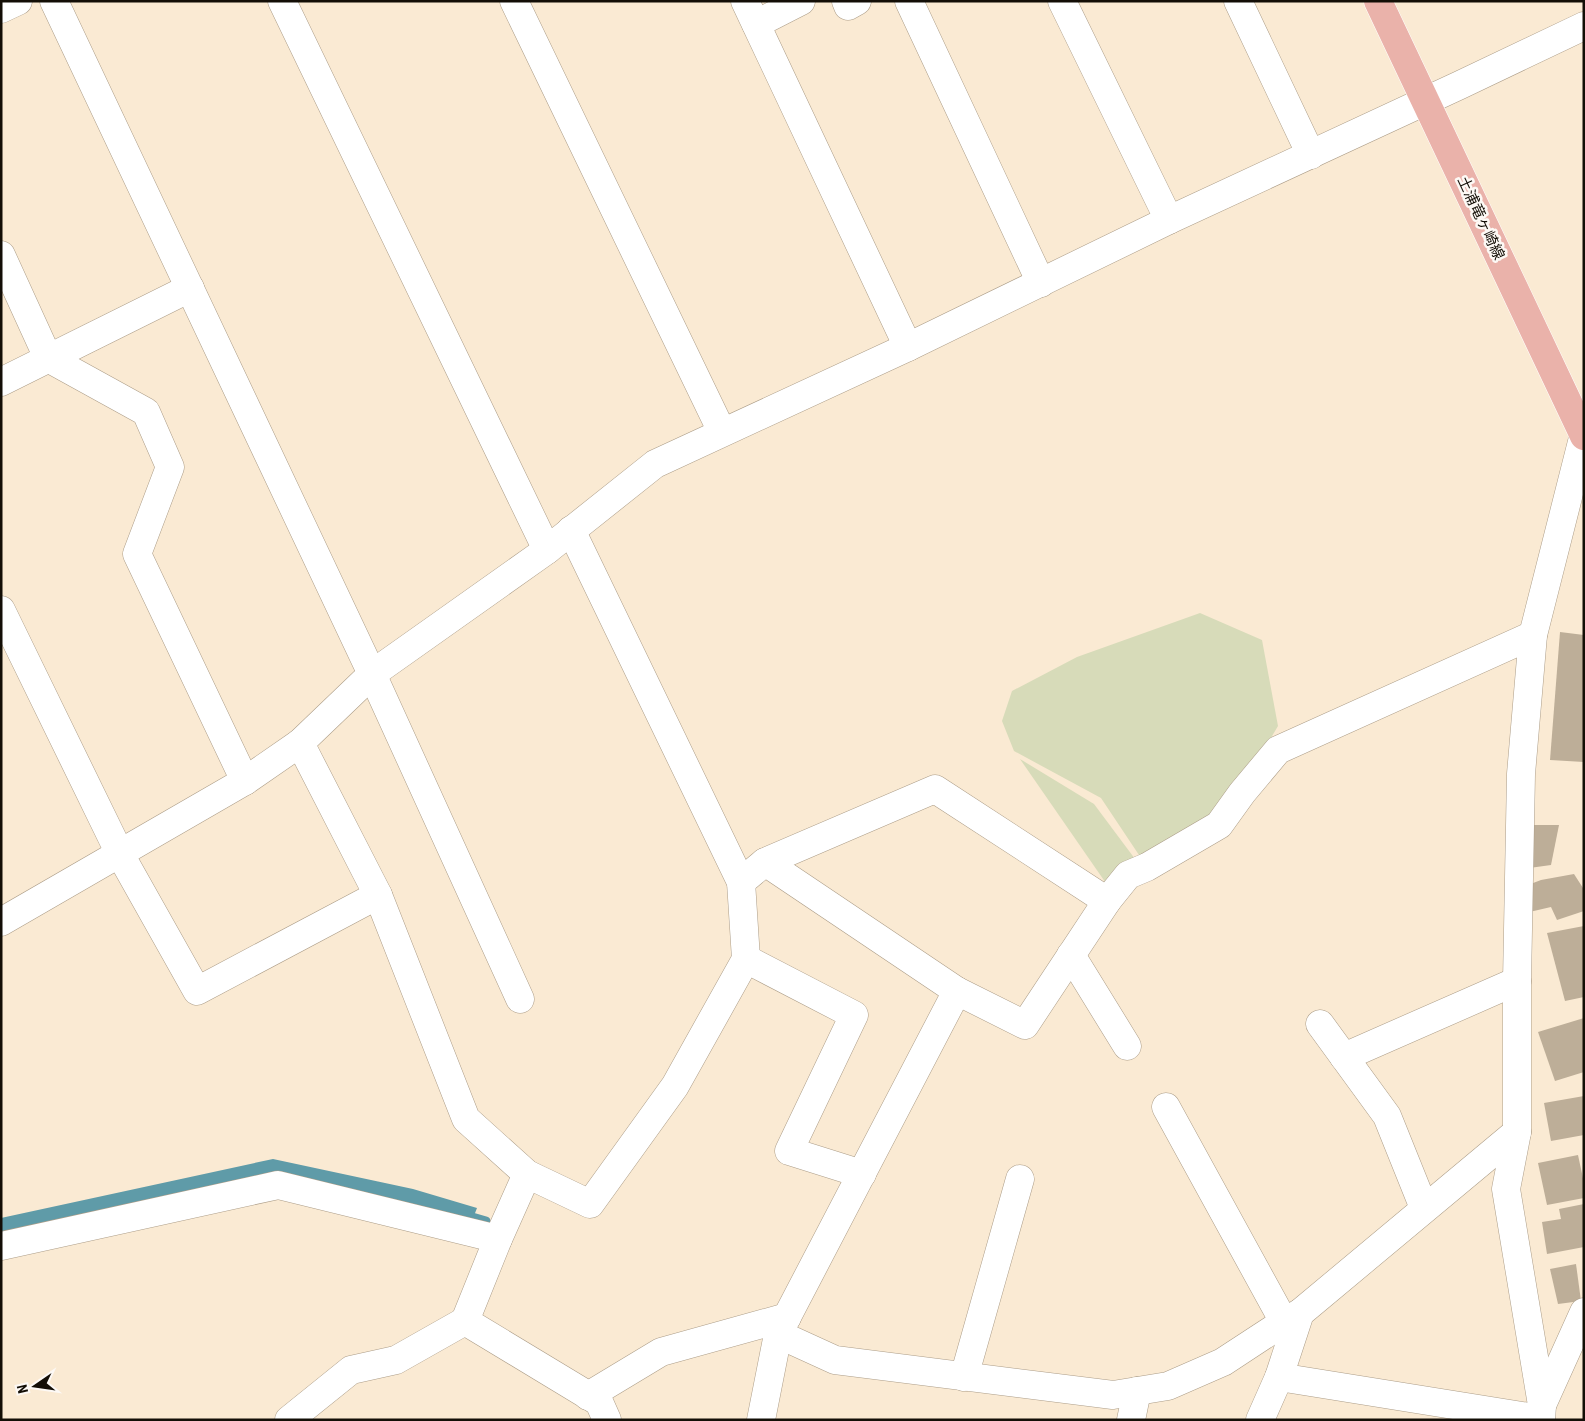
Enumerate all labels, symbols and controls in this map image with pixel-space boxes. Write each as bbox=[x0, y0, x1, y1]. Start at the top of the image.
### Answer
street label: 土浦竜ヶ崎線 bbox=[1454, 173, 1508, 263]
north arrow bbox=[10, 1361, 60, 1411]
text: N bbox=[14, 1383, 31, 1395]

